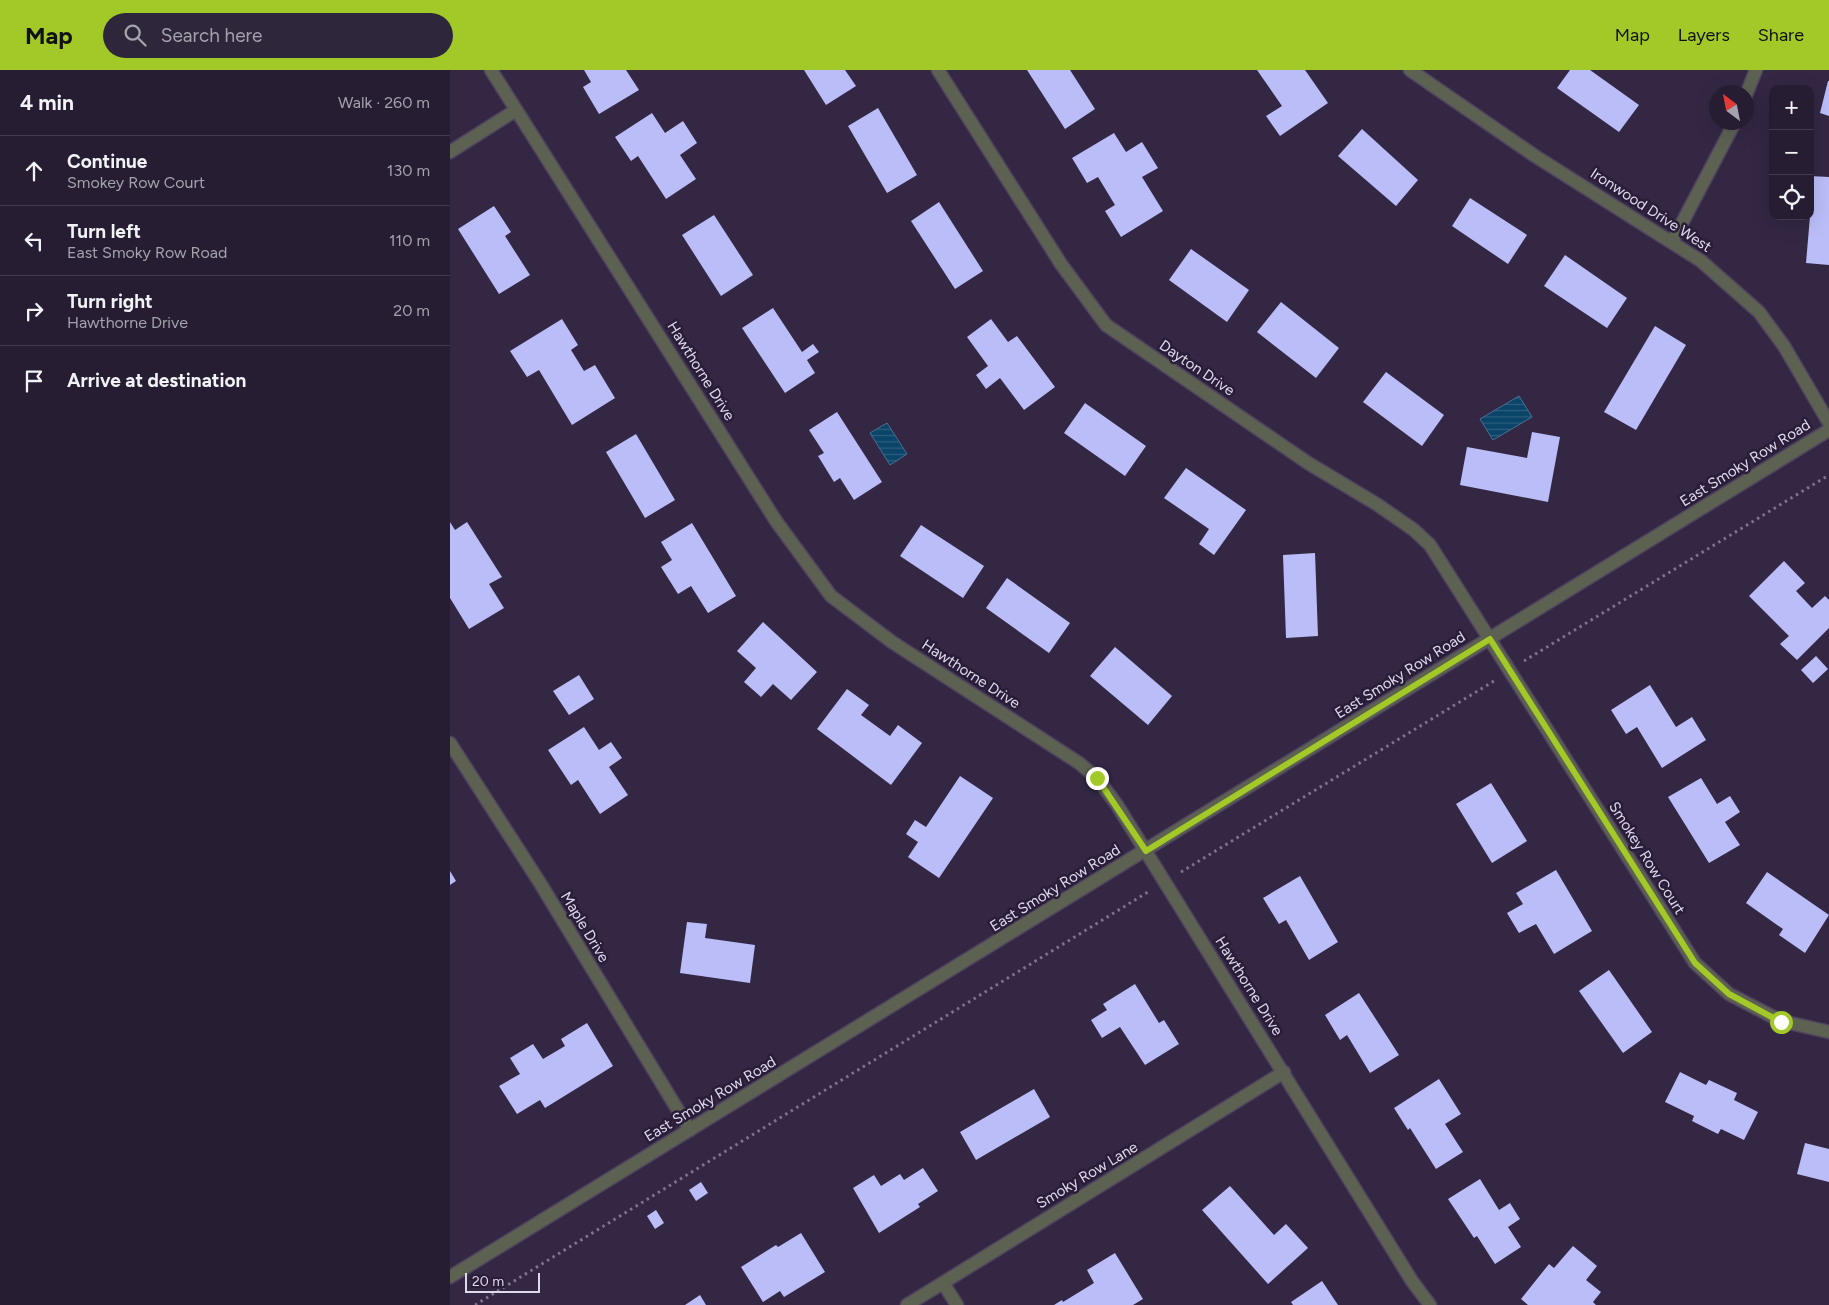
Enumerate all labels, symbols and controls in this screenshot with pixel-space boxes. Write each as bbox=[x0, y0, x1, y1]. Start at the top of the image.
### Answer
search box bbox=[103, 13, 453, 58]
text: Map bbox=[25, 21, 73, 50]
icon: search bbox=[121, 21, 149, 49]
text: Search here bbox=[161, 24, 262, 47]
text: Map bbox=[1615, 24, 1650, 46]
text: Layers bbox=[1678, 24, 1730, 46]
text: Share bbox=[1758, 24, 1804, 46]
north arrow bbox=[1709, 85, 1754, 130]
map controls bbox=[1769, 85, 1814, 220]
button: + bbox=[1769, 85, 1814, 130]
text: 4 min bbox=[20, 90, 74, 115]
text: Walk · 260 m bbox=[338, 93, 430, 112]
button: − bbox=[1769, 130, 1814, 175]
text: Continue bbox=[67, 150, 147, 173]
icon: ahead bbox=[20, 157, 48, 185]
text: 130 m bbox=[387, 161, 430, 180]
street label: Ironwood Drive West bbox=[1587, 164, 1715, 256]
text: Smokey Row Court bbox=[67, 173, 205, 192]
button: locate bbox=[1769, 175, 1814, 220]
text: Turn left bbox=[67, 220, 141, 243]
icon: left bbox=[20, 227, 48, 255]
text: 110 m bbox=[389, 231, 430, 250]
text: East Smoky Row Road bbox=[67, 243, 227, 262]
text: Turn right bbox=[67, 290, 153, 313]
icon: right bbox=[20, 297, 48, 325]
text: 20 m bbox=[393, 301, 430, 320]
text: Hawthorne Drive bbox=[67, 313, 188, 332]
street label: Hawthorne Drive bbox=[663, 318, 739, 424]
street label: Dayton Drive bbox=[1156, 336, 1238, 400]
icon: arrive bbox=[20, 367, 48, 395]
text: Arrive at destination bbox=[67, 369, 246, 392]
street label: East Smoky Row Road bbox=[1676, 416, 1814, 510]
street label: East Smoky Row Road bbox=[1331, 628, 1469, 722]
street label: Hawthorne Drive bbox=[919, 636, 1023, 712]
route end bbox=[1086, 767, 1109, 790]
street label: Smokey Row Court bbox=[1605, 798, 1689, 918]
street label: East Smoky Row Road bbox=[986, 841, 1124, 935]
street label: Maple Drive bbox=[557, 888, 613, 966]
street label: Hawthorne Drive bbox=[1211, 933, 1287, 1039]
route start bbox=[1770, 1011, 1793, 1034]
street label: East Smoky Row Road bbox=[641, 1053, 779, 1145]
street label: Smoky Row Lane bbox=[1033, 1138, 1141, 1212]
scale bar bbox=[465, 1270, 540, 1293]
text: 20 m bbox=[472, 1273, 504, 1290]

